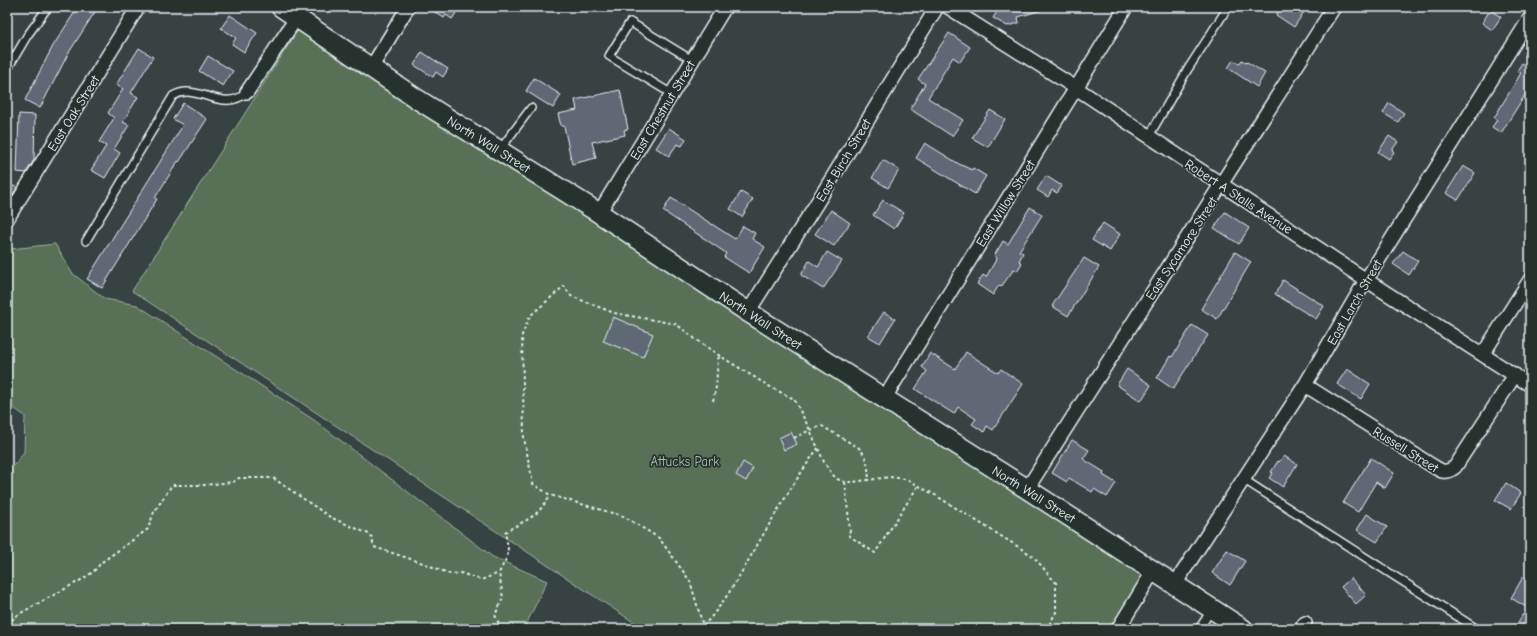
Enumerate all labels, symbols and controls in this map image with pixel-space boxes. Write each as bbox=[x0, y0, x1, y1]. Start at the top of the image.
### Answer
street label: East Chestnut Street bbox=[627, 57, 699, 163]
street label: East Oak Street bbox=[44, 72, 103, 154]
street label: North Wall Street bbox=[444, 113, 534, 177]
street label: East Birch Street bbox=[813, 115, 875, 204]
street label: East Willow Street bbox=[973, 156, 1039, 249]
street label: Robert A Stalls Avenue bbox=[1182, 156, 1296, 237]
street label: East Sycamore Street bbox=[1143, 193, 1221, 303]
street label: East Larch Street bbox=[1324, 256, 1386, 348]
street label: North Wall Street bbox=[717, 288, 806, 353]
street label: Russell Street bbox=[1370, 423, 1442, 476]
park label: Attucks Park bbox=[651, 454, 720, 469]
street label: North Wall Street bbox=[989, 463, 1079, 527]

